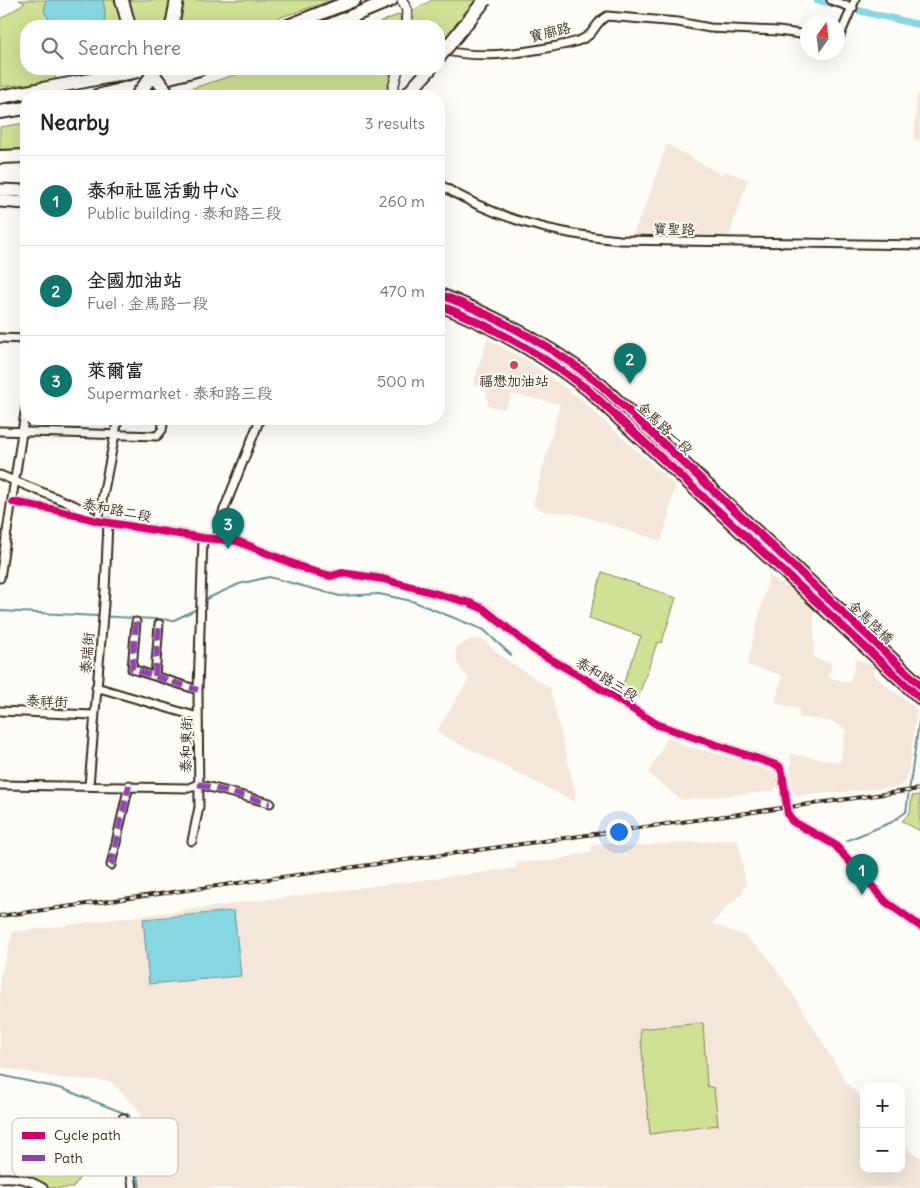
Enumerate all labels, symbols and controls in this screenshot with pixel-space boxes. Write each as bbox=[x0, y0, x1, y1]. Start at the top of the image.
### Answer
north arrow bbox=[800, 15, 845, 60]
street label: 寶廍路 bbox=[527, 18, 573, 46]
search box bbox=[20, 20, 445, 75]
icon: search bbox=[38, 34, 66, 62]
text: Search here bbox=[78, 36, 181, 60]
text: Nearby bbox=[40, 109, 110, 136]
text: 3 results bbox=[365, 113, 425, 133]
text: 泰和社區活動中心 bbox=[87, 178, 239, 202]
text: 1 bbox=[53, 191, 59, 211]
text: 260 m bbox=[379, 191, 425, 211]
text: Public building · 泰和路三段 bbox=[87, 203, 282, 223]
street label: 寶聖路 bbox=[653, 220, 695, 238]
text: 全國加油站 bbox=[87, 268, 182, 292]
text: 2 bbox=[52, 281, 60, 301]
text: 470 m bbox=[380, 281, 425, 301]
text: Fuel · 金馬路一段 bbox=[87, 293, 208, 313]
pin: 2 bbox=[614, 343, 646, 384]
text: 萊爾富 bbox=[87, 358, 144, 382]
marker: 福懋加油站 bbox=[508, 359, 520, 371]
text: 3 bbox=[51, 371, 61, 391]
text: 500 m bbox=[377, 371, 425, 391]
place label: 福懋加油站 bbox=[479, 372, 549, 390]
text: Supermarket · 泰和路三段 bbox=[87, 383, 272, 403]
street label: 金馬路一段 bbox=[633, 398, 697, 458]
street label: 泰和路二段 bbox=[81, 494, 153, 526]
pin: 3 bbox=[212, 508, 244, 549]
street label: 金馬陸橋 bbox=[844, 596, 898, 648]
street label: 泰瑞街 bbox=[76, 631, 98, 675]
street label: 泰和路三段 bbox=[573, 653, 641, 705]
street label: 泰祥街 bbox=[26, 691, 68, 711]
street label: 泰和東街 bbox=[177, 717, 195, 773]
your location bbox=[606, 819, 632, 845]
pin: 1 bbox=[846, 854, 878, 895]
map controls bbox=[860, 1083, 905, 1173]
button: + bbox=[860, 1083, 905, 1128]
legend bbox=[12, 1118, 178, 1176]
text: Cycle path bbox=[54, 1126, 121, 1144]
button: − bbox=[860, 1128, 905, 1173]
text: Path bbox=[54, 1149, 83, 1167]

